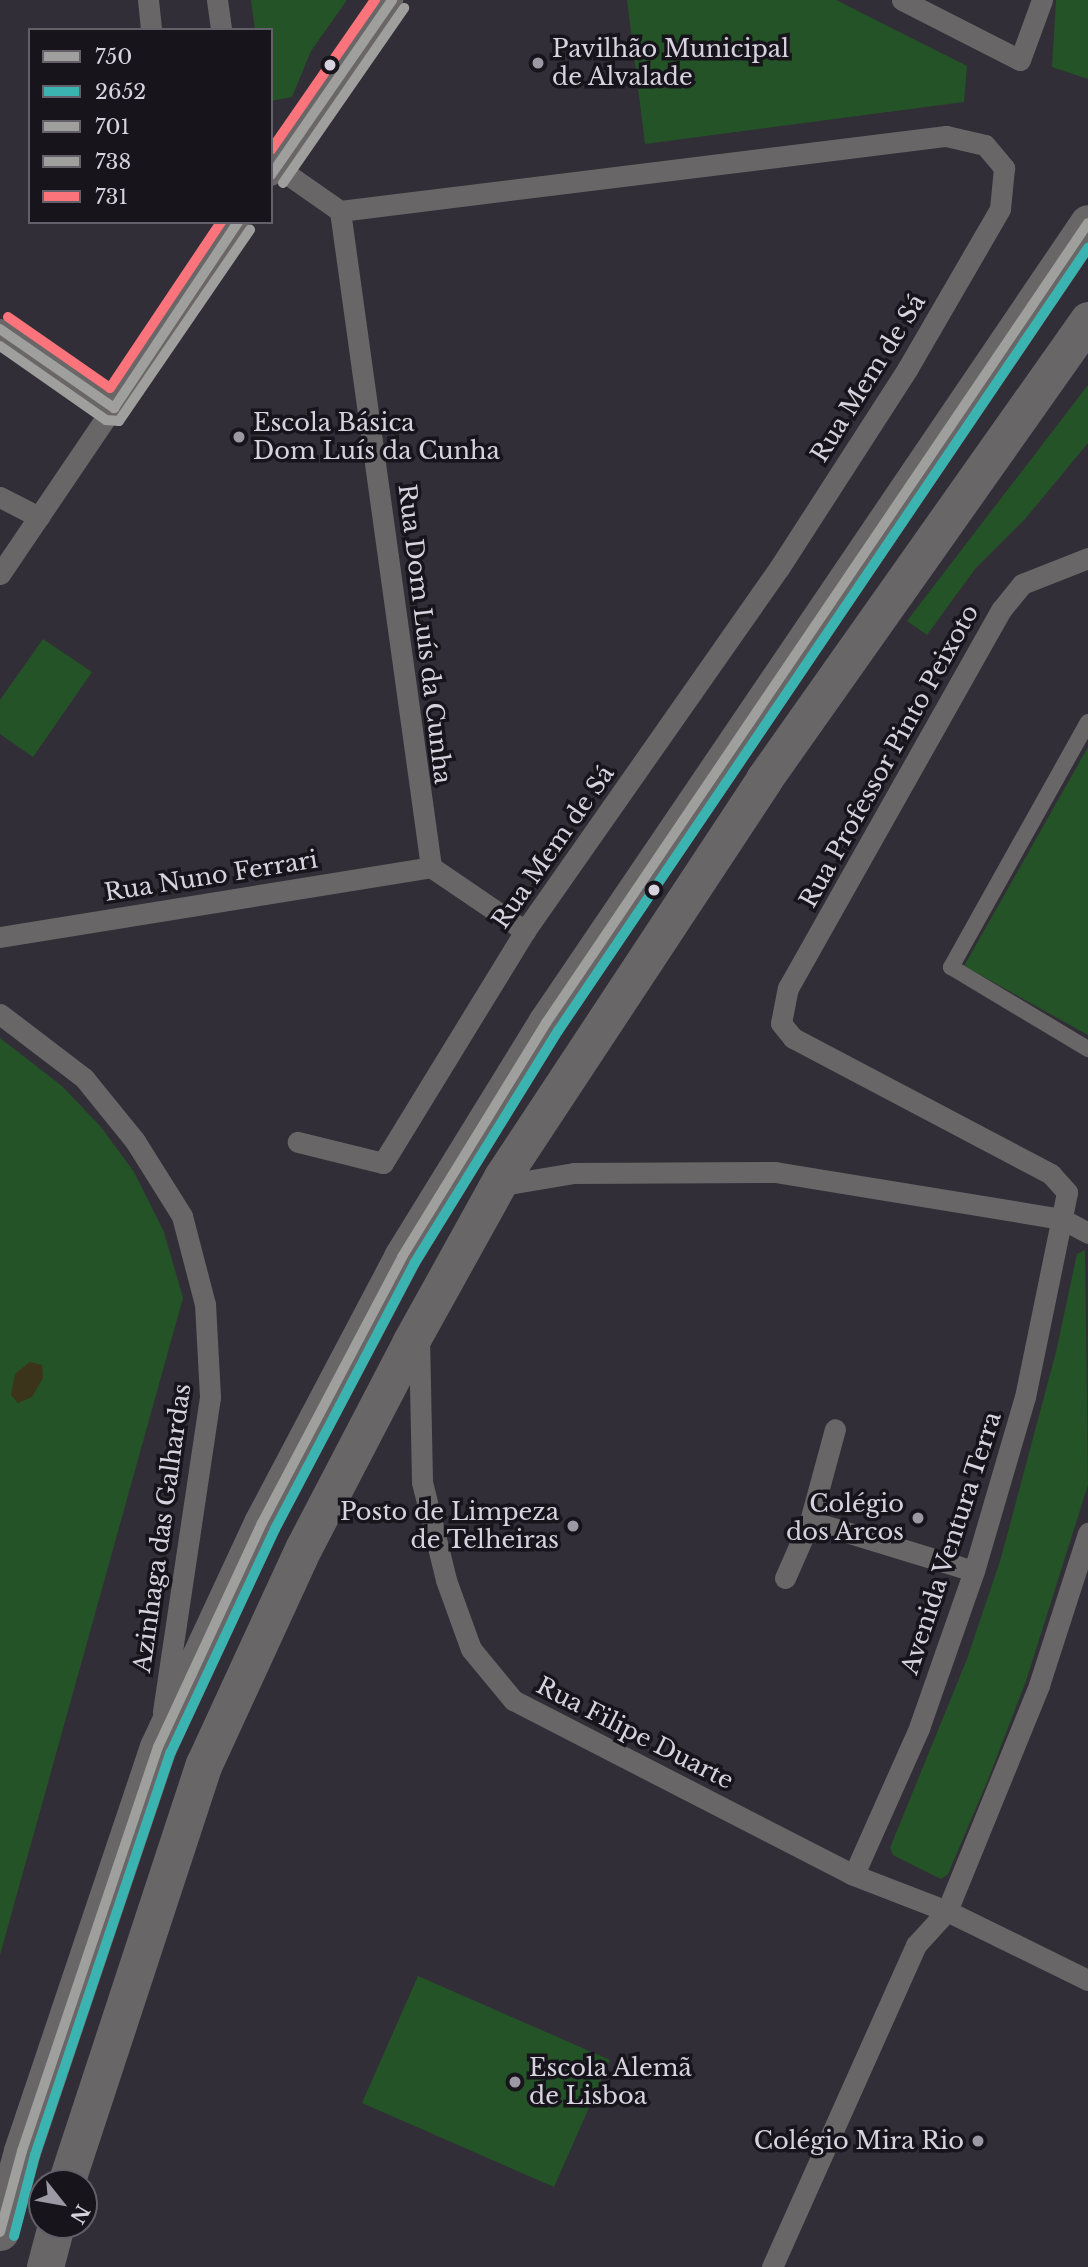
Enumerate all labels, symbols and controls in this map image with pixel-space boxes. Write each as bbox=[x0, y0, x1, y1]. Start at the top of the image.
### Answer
legend bbox=[28, 28, 273, 224]
place label: Pavilhão Municipal de Alvalade bbox=[552, 35, 789, 91]
text: 750 bbox=[95, 44, 132, 70]
marker: Pavilhão Municipal de Alvalade bbox=[530, 55, 546, 71]
unlabelled marker bbox=[323, 58, 337, 72]
text: 2652 bbox=[95, 79, 146, 105]
text: 701 bbox=[95, 114, 130, 140]
text: 738 bbox=[95, 149, 131, 175]
text: 731 bbox=[95, 184, 128, 210]
street label: Rua Mem de Sá bbox=[805, 289, 931, 467]
place label: Escola Básica Dom Luís da Cunha bbox=[253, 409, 500, 465]
marker: Escola Básica Dom Luís da Cunha bbox=[231, 429, 247, 445]
street label: Rua Dom Luís da Cunha bbox=[392, 482, 458, 786]
street label: Rua Professor Pinto Peixoto bbox=[793, 599, 985, 913]
street label: Rua Mem de Sá bbox=[486, 760, 620, 934]
street label: Rua Nuno Ferrari bbox=[102, 845, 320, 907]
unlabelled marker bbox=[647, 883, 661, 897]
street label: Azinhaga das Galhardas bbox=[127, 1382, 197, 1674]
street label: Avenida Ventura Terra bbox=[895, 1407, 1007, 1679]
place label: Colégio dos Arcos bbox=[785, 1490, 904, 1546]
place label: Posto de Limpeza de Telheiras bbox=[340, 1498, 559, 1554]
marker: Colégio dos Arcos bbox=[910, 1510, 926, 1526]
marker: Posto de Limpeza de Telheiras bbox=[565, 1518, 581, 1534]
street label: Rua Filipe Duarte bbox=[532, 1671, 738, 1795]
place label: Escola Alemã de Lisboa bbox=[529, 2054, 693, 2110]
marker: Escola Alemã de Lisboa bbox=[507, 2074, 523, 2090]
place label: Colégio Mira Rio bbox=[754, 2127, 964, 2155]
marker: Colégio Mira Rio bbox=[970, 2133, 986, 2149]
north arrow bbox=[28, 2169, 98, 2239]
text: N bbox=[65, 2200, 94, 2228]

